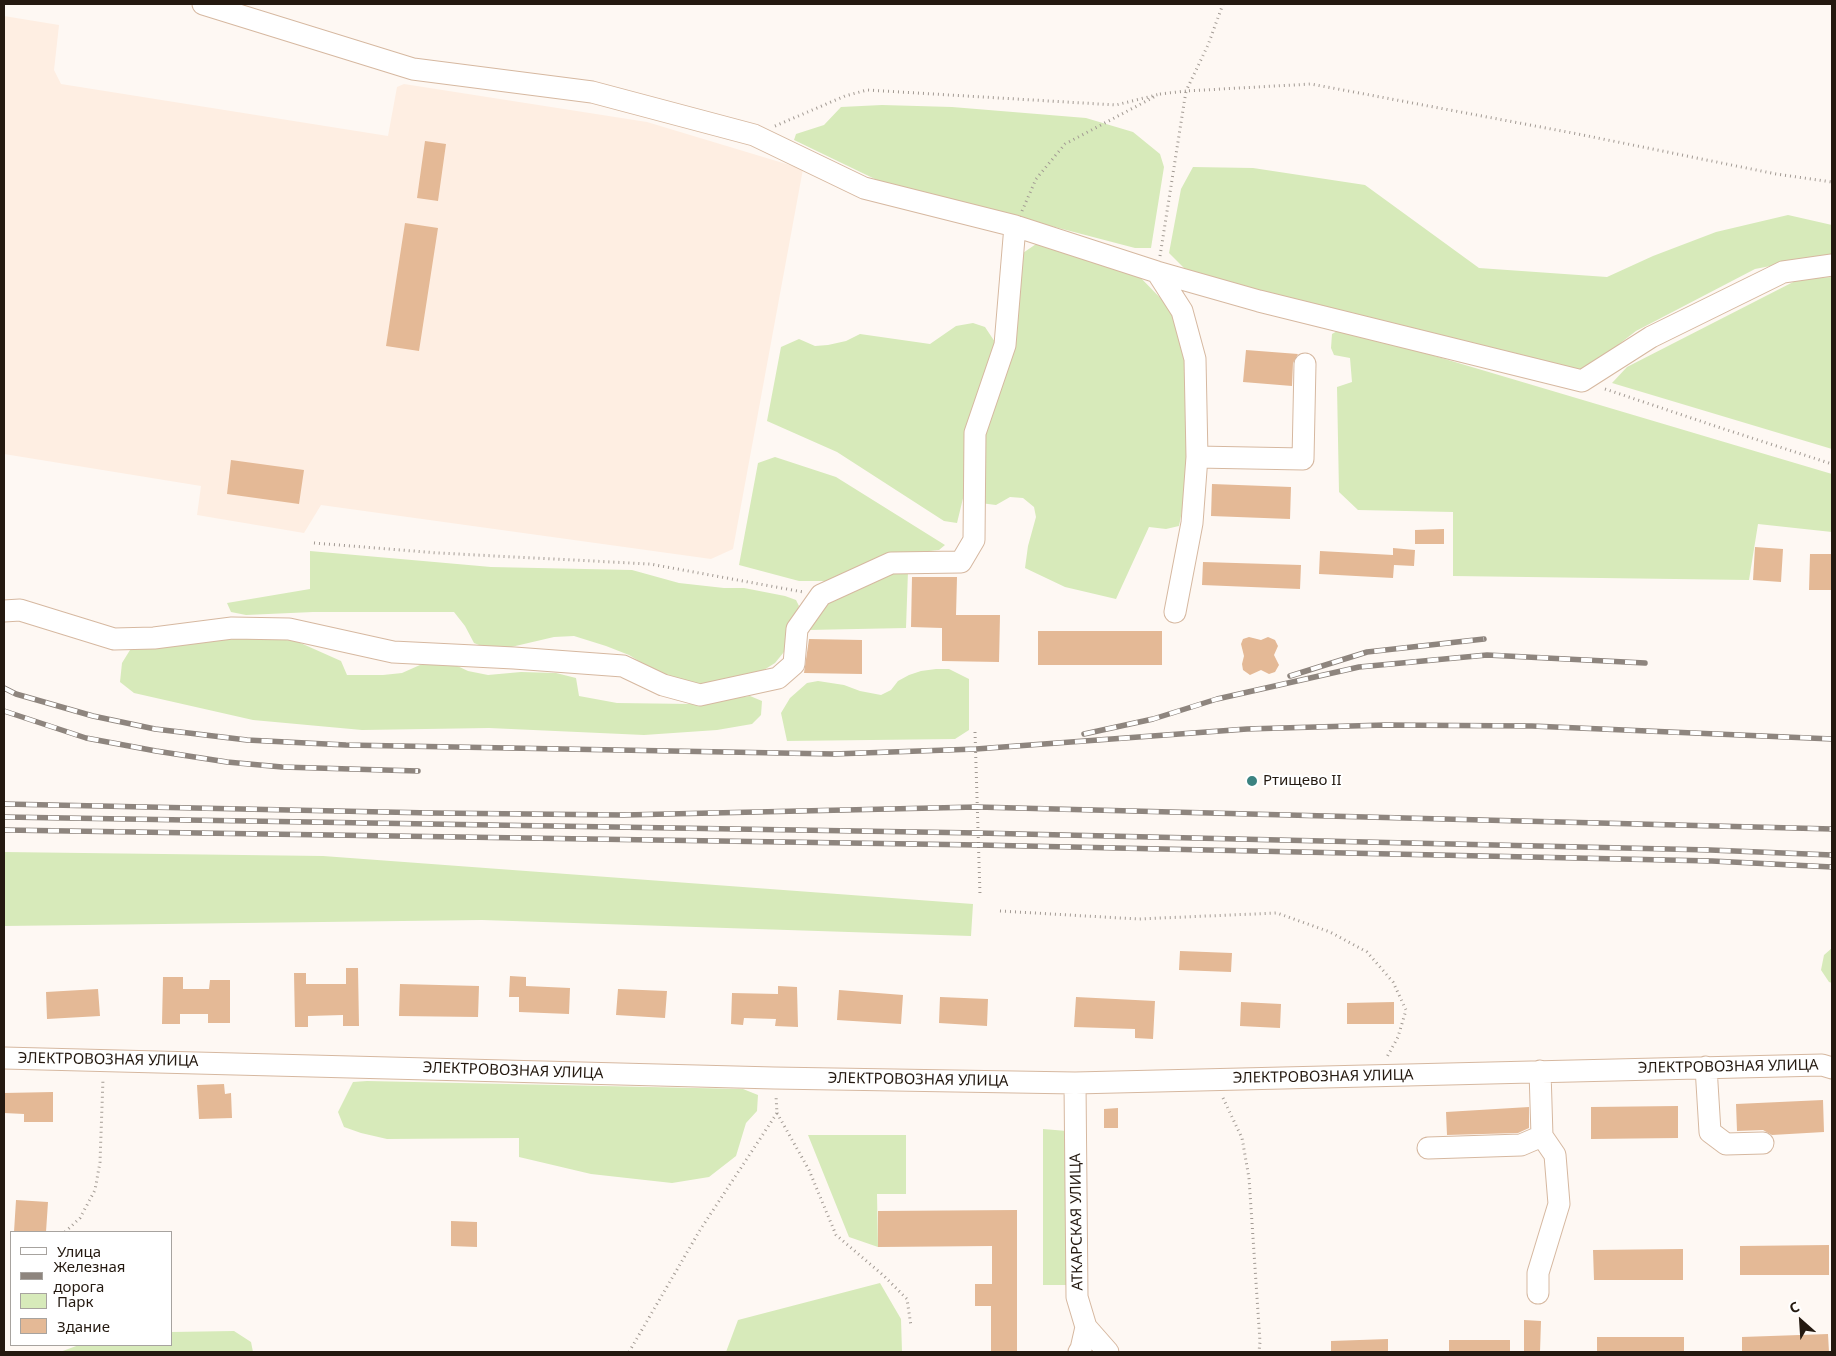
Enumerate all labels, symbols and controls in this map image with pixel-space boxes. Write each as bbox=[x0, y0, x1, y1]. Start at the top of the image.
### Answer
place label: Ртищево II bbox=[1263, 772, 1342, 790]
marker: Ртищево II bbox=[1245, 774, 1259, 788]
street label: ЭЛЕКТРОВОЗНАЯ УЛИЦА bbox=[17, 1049, 199, 1071]
street label: ЭЛЕКТРОВОЗНАЯ УЛИЦА bbox=[1637, 1056, 1819, 1078]
street label: ЭЛЕКТРОВОЗНАЯ УЛИЦА bbox=[422, 1059, 604, 1083]
street label: ЭЛЕКТРОВОЗНАЯ УЛИЦА bbox=[1232, 1066, 1414, 1088]
street label: ЭЛЕКТРОВОЗНАЯ УЛИЦА bbox=[827, 1069, 1009, 1091]
street label: АТКАРСКАЯ УЛИЦА bbox=[1067, 1153, 1087, 1291]
legend bbox=[10, 1231, 172, 1346]
text: Улица bbox=[57, 1241, 101, 1261]
text: Железная дорога bbox=[53, 1256, 126, 1296]
text: Парк bbox=[57, 1291, 93, 1311]
north arrow bbox=[1776, 1296, 1826, 1346]
text: С bbox=[1786, 1297, 1802, 1318]
text: Здание bbox=[57, 1316, 110, 1336]

